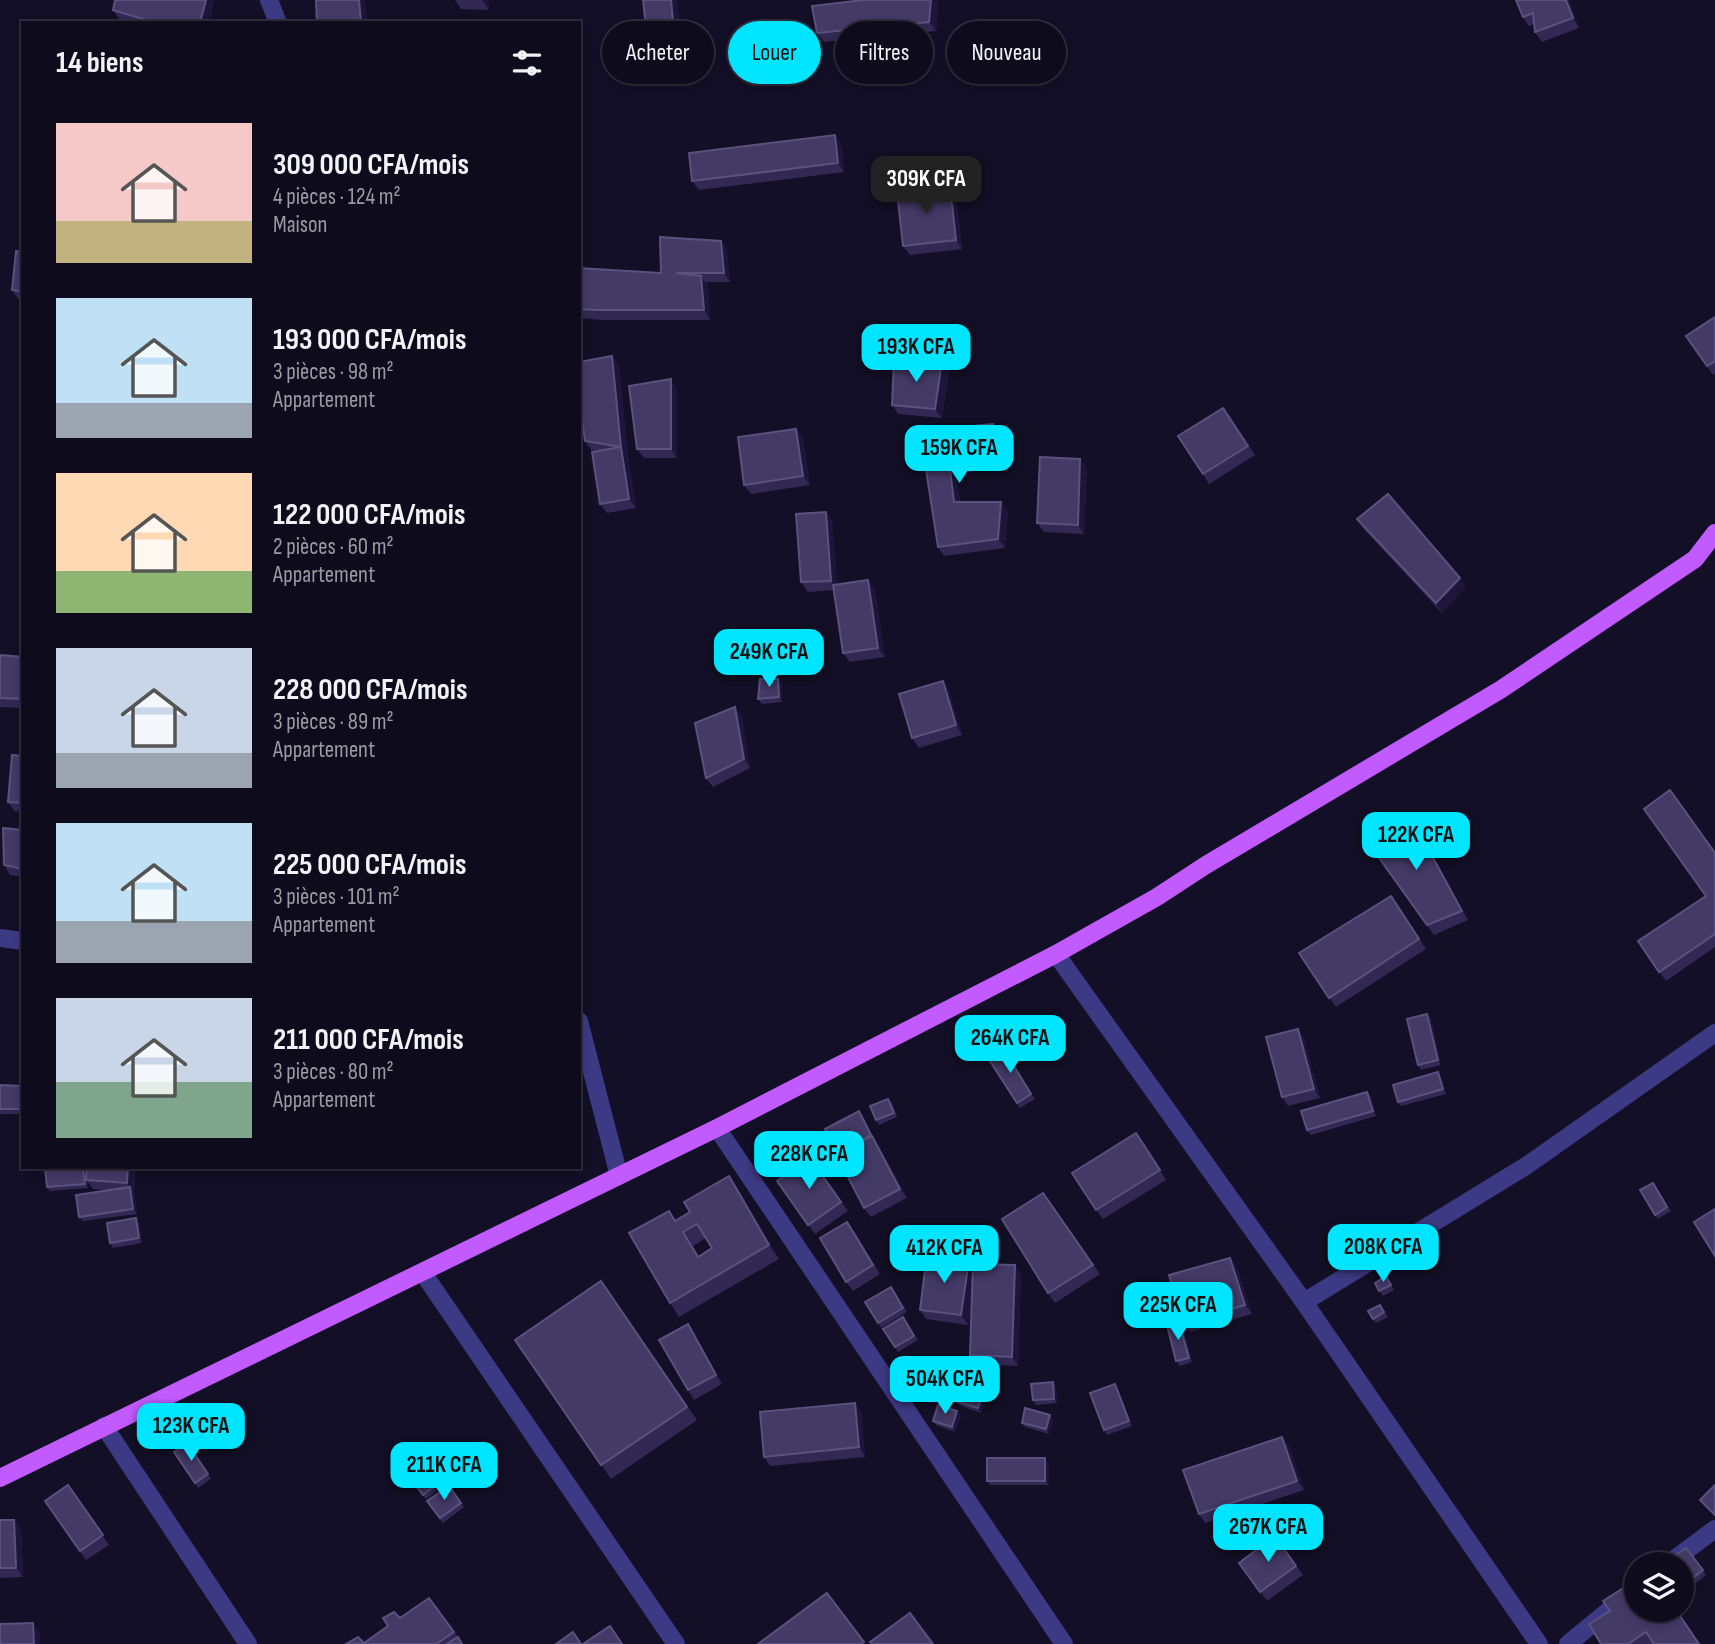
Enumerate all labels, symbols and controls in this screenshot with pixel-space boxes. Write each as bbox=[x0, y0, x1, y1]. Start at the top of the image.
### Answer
chip: Acheter bbox=[602, 21, 714, 84]
chip: Louer bbox=[728, 21, 821, 84]
chip: Filtres bbox=[835, 21, 933, 84]
chip: Nouveau bbox=[947, 21, 1066, 84]
icon: filters bbox=[508, 44, 546, 82]
text: 14 biens bbox=[56, 45, 143, 81]
text: 309 000 CFA/mois bbox=[273, 147, 469, 183]
icon: home bbox=[112, 151, 196, 235]
pin: 309K CFA bbox=[854, 156, 998, 216]
text: 309K CFA bbox=[887, 165, 965, 193]
text: 4 pièces · 124 m² bbox=[273, 183, 401, 211]
text: Maison bbox=[273, 211, 327, 239]
text: 193 000 CFA/mois bbox=[273, 322, 466, 358]
pin: 193K CFA bbox=[844, 324, 988, 384]
icon: home bbox=[112, 326, 196, 410]
text: 193K CFA bbox=[878, 333, 954, 361]
text: 3 pièces · 98 m² bbox=[273, 358, 394, 386]
text: Appartement bbox=[273, 386, 375, 414]
pin: 159K CFA bbox=[887, 426, 1031, 485]
text: 159K CFA bbox=[921, 434, 997, 462]
text: 122 000 CFA/mois bbox=[273, 497, 465, 533]
icon: home bbox=[112, 501, 196, 585]
text: 2 pièces · 60 m² bbox=[273, 533, 394, 561]
text: Appartement bbox=[273, 561, 375, 589]
pin: 249K CFA bbox=[697, 630, 841, 689]
text: 249K CFA bbox=[730, 638, 808, 666]
text: 228 000 CFA/mois bbox=[273, 672, 467, 708]
icon: home bbox=[112, 676, 196, 760]
text: 3 pièces · 89 m² bbox=[273, 708, 394, 736]
text: Appartement bbox=[273, 736, 375, 764]
pin: 122K CFA bbox=[1344, 812, 1488, 872]
text: 122K CFA bbox=[1378, 821, 1454, 849]
text: 225 000 CFA/mois bbox=[273, 847, 467, 883]
icon: home bbox=[112, 851, 196, 935]
text: 3 pièces · 101 m² bbox=[273, 883, 400, 911]
text: Appartement bbox=[273, 911, 375, 939]
pin: 264K CFA bbox=[938, 1016, 1082, 1075]
text: 211 000 CFA/mois bbox=[273, 1022, 464, 1058]
text: 264K CFA bbox=[971, 1024, 1049, 1052]
icon: home bbox=[112, 1026, 196, 1110]
text: 3 pièces · 80 m² bbox=[273, 1058, 394, 1086]
text: Appartement bbox=[273, 1086, 375, 1114]
pin: 228K CFA bbox=[737, 1132, 881, 1191]
text: 228K CFA bbox=[770, 1140, 848, 1168]
pin: 208K CFA bbox=[1311, 1224, 1455, 1284]
pin: 412K CFA bbox=[872, 1226, 1016, 1285]
text: 208K CFA bbox=[1344, 1233, 1422, 1261]
text: 412K CFA bbox=[906, 1234, 982, 1262]
pin: 225K CFA bbox=[1106, 1282, 1250, 1342]
text: 225K CFA bbox=[1140, 1291, 1216, 1319]
pin: 504K CFA bbox=[873, 1356, 1017, 1416]
text: 504K CFA bbox=[906, 1365, 984, 1393]
pin: 123K CFA bbox=[119, 1404, 263, 1463]
text: 123K CFA bbox=[153, 1412, 229, 1440]
pin: 211K CFA bbox=[372, 1442, 516, 1502]
text: 211K CFA bbox=[406, 1451, 482, 1479]
pin: 267K CFA bbox=[1196, 1504, 1340, 1564]
text: 267K CFA bbox=[1229, 1513, 1307, 1541]
map controls bbox=[1624, 1552, 1694, 1622]
button: layers bbox=[1624, 1552, 1694, 1622]

